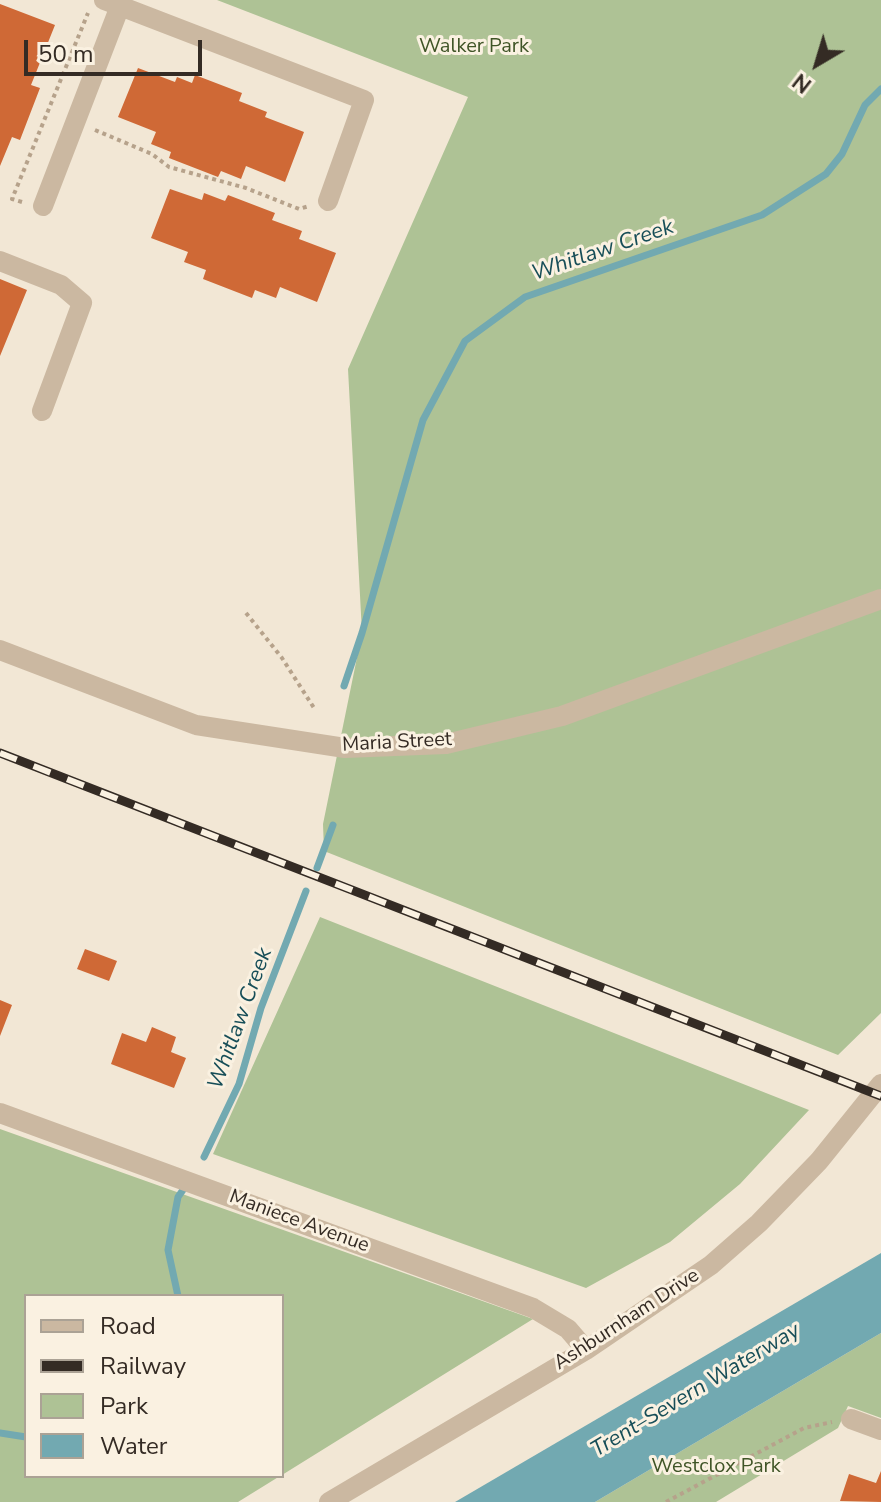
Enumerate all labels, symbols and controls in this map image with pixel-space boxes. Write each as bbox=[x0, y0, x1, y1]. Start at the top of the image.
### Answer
scale bar bbox=[28, 24, 206, 74]
north arrow bbox=[777, 24, 857, 104]
park label: Walker Park bbox=[419, 35, 529, 59]
text: 50 m bbox=[38, 38, 94, 70]
text: N bbox=[787, 66, 818, 100]
water label: Whitlaw Creek bbox=[528, 214, 678, 288]
street label: Maria Street bbox=[342, 728, 452, 758]
water label: Whitlaw Creek bbox=[203, 945, 279, 1093]
street label: Maniece Avenue bbox=[226, 1186, 372, 1258]
street label: Ashburnham Drive bbox=[550, 1264, 704, 1376]
legend bbox=[24, 1294, 284, 1478]
text: Road bbox=[100, 1310, 156, 1342]
water label: Trent–Severn Waterway bbox=[587, 1318, 805, 1464]
text: Railway bbox=[100, 1350, 186, 1382]
text: Park bbox=[100, 1390, 148, 1422]
text: Water bbox=[100, 1430, 167, 1462]
park label: Westclox Park bbox=[651, 1455, 781, 1479]

